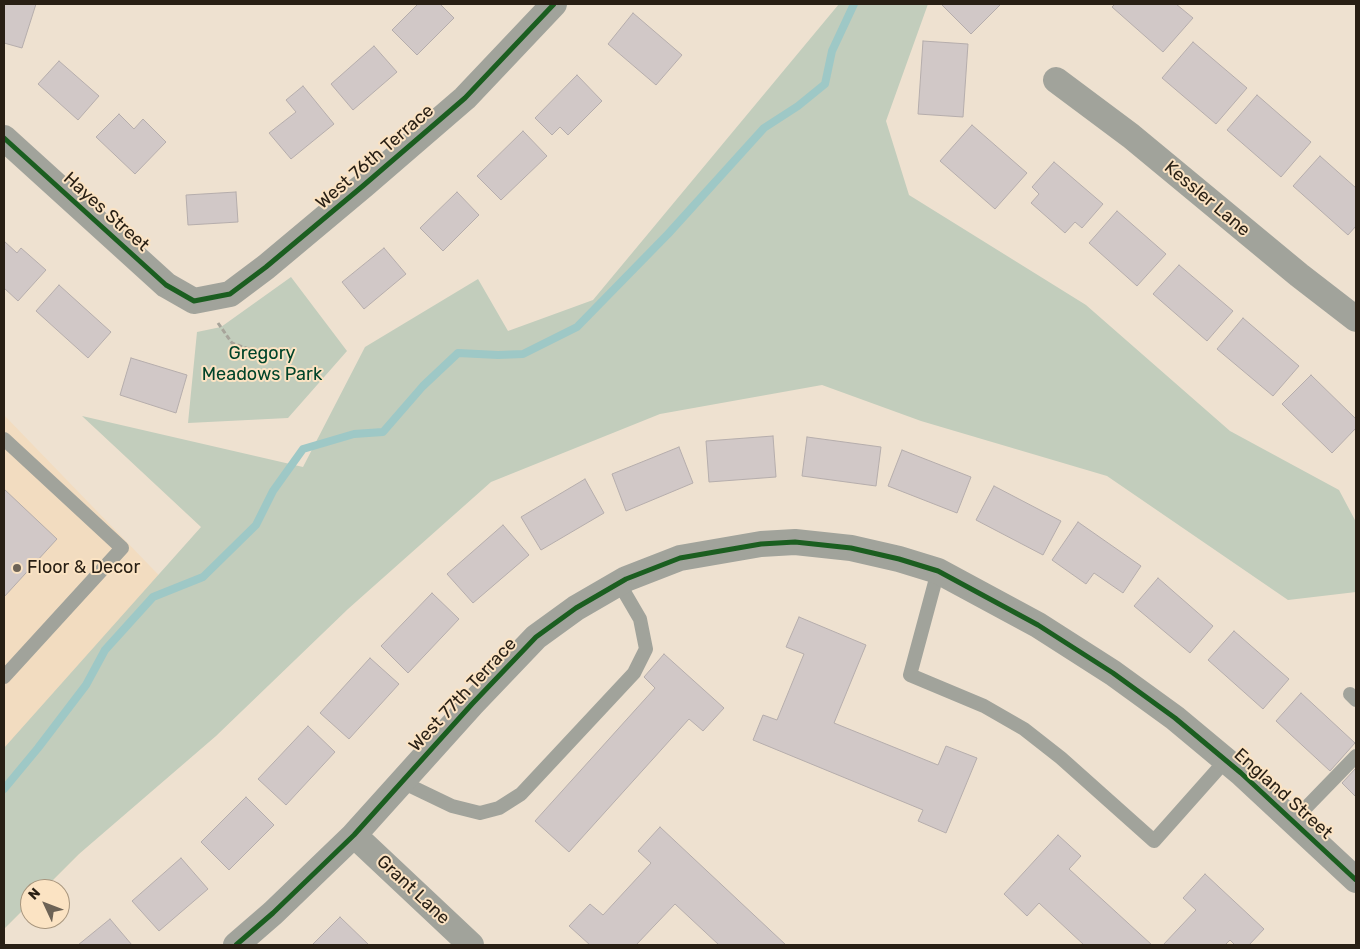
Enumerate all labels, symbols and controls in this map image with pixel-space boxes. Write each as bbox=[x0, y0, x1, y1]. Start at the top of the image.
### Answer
street label: West 76th Terrace bbox=[312, 100, 438, 214]
street label: Kessler Lane bbox=[1160, 157, 1254, 241]
street label: Hayes Street bbox=[59, 168, 153, 256]
park label: Gregory Meadows Park bbox=[202, 343, 322, 386]
place label: Floor & Decor bbox=[27, 557, 140, 579]
marker: Floor & Decor bbox=[11, 562, 23, 574]
street label: West 77th Terrace bbox=[405, 634, 521, 756]
street label: England Street bbox=[1229, 744, 1337, 844]
street label: Grant Lane bbox=[372, 851, 454, 929]
north arrow bbox=[20, 879, 70, 929]
text: N bbox=[25, 885, 44, 904]

